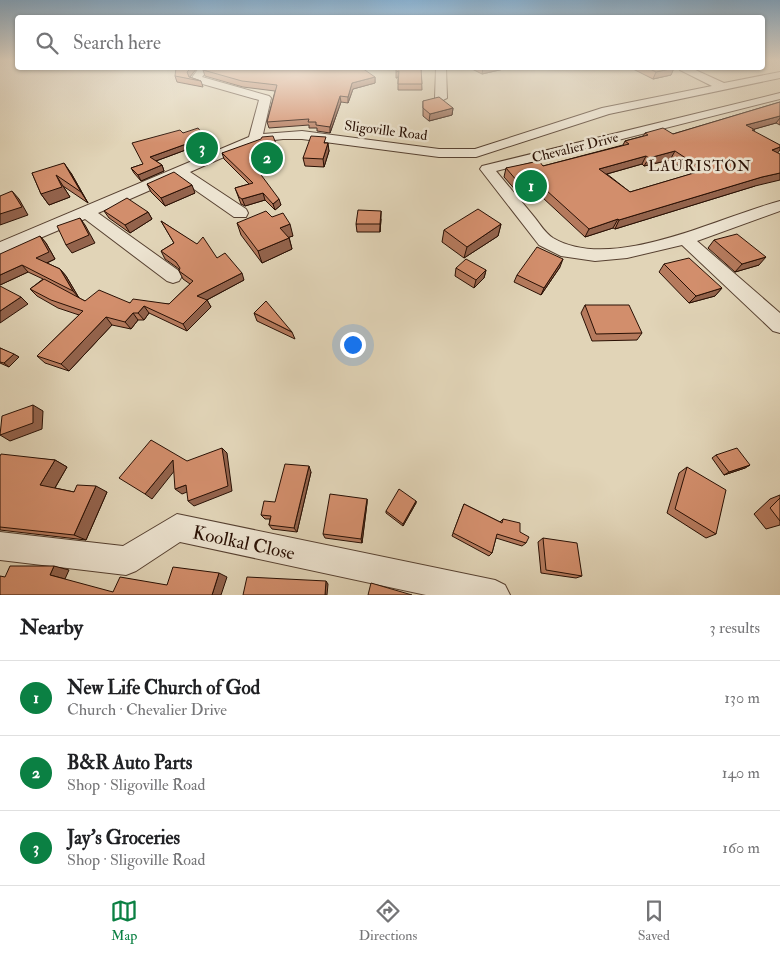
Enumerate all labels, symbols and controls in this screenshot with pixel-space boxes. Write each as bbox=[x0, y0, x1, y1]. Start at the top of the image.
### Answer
search box bbox=[15, 15, 765, 70]
icon: search bbox=[33, 29, 61, 57]
text: Search here bbox=[73, 31, 161, 55]
street label: Sligoville Road bbox=[343, 117, 429, 144]
street label: Chevalier Drive bbox=[530, 128, 620, 166]
pin: 3 bbox=[186, 129, 218, 167]
pin: 2 bbox=[251, 139, 283, 177]
district label: LAURISTON bbox=[648, 157, 752, 176]
pin: 1 bbox=[515, 167, 547, 205]
your location bbox=[340, 332, 366, 358]
street label: Koolkal Close bbox=[190, 520, 297, 566]
text: Nearby bbox=[20, 614, 83, 641]
text: 3 results bbox=[709, 618, 760, 638]
text: New Life Church of God bbox=[67, 676, 260, 700]
text: 1 bbox=[33, 688, 39, 708]
text: 130 m bbox=[724, 688, 760, 708]
text: Church · Chevalier Drive bbox=[67, 700, 227, 720]
text: B&R Auto Parts bbox=[67, 751, 192, 775]
text: 2 bbox=[32, 763, 40, 783]
text: 140 m bbox=[722, 763, 760, 783]
text: Shop · Sligoville Road bbox=[67, 775, 205, 795]
text: Jay's Groceries bbox=[67, 826, 180, 850]
text: 3 bbox=[33, 838, 39, 858]
text: 160 m bbox=[722, 838, 760, 858]
text: Shop · Sligoville Road bbox=[67, 850, 205, 870]
tab: Map bbox=[110, 897, 138, 944]
tab: Directions bbox=[359, 897, 417, 944]
tab: Saved bbox=[638, 897, 670, 944]

